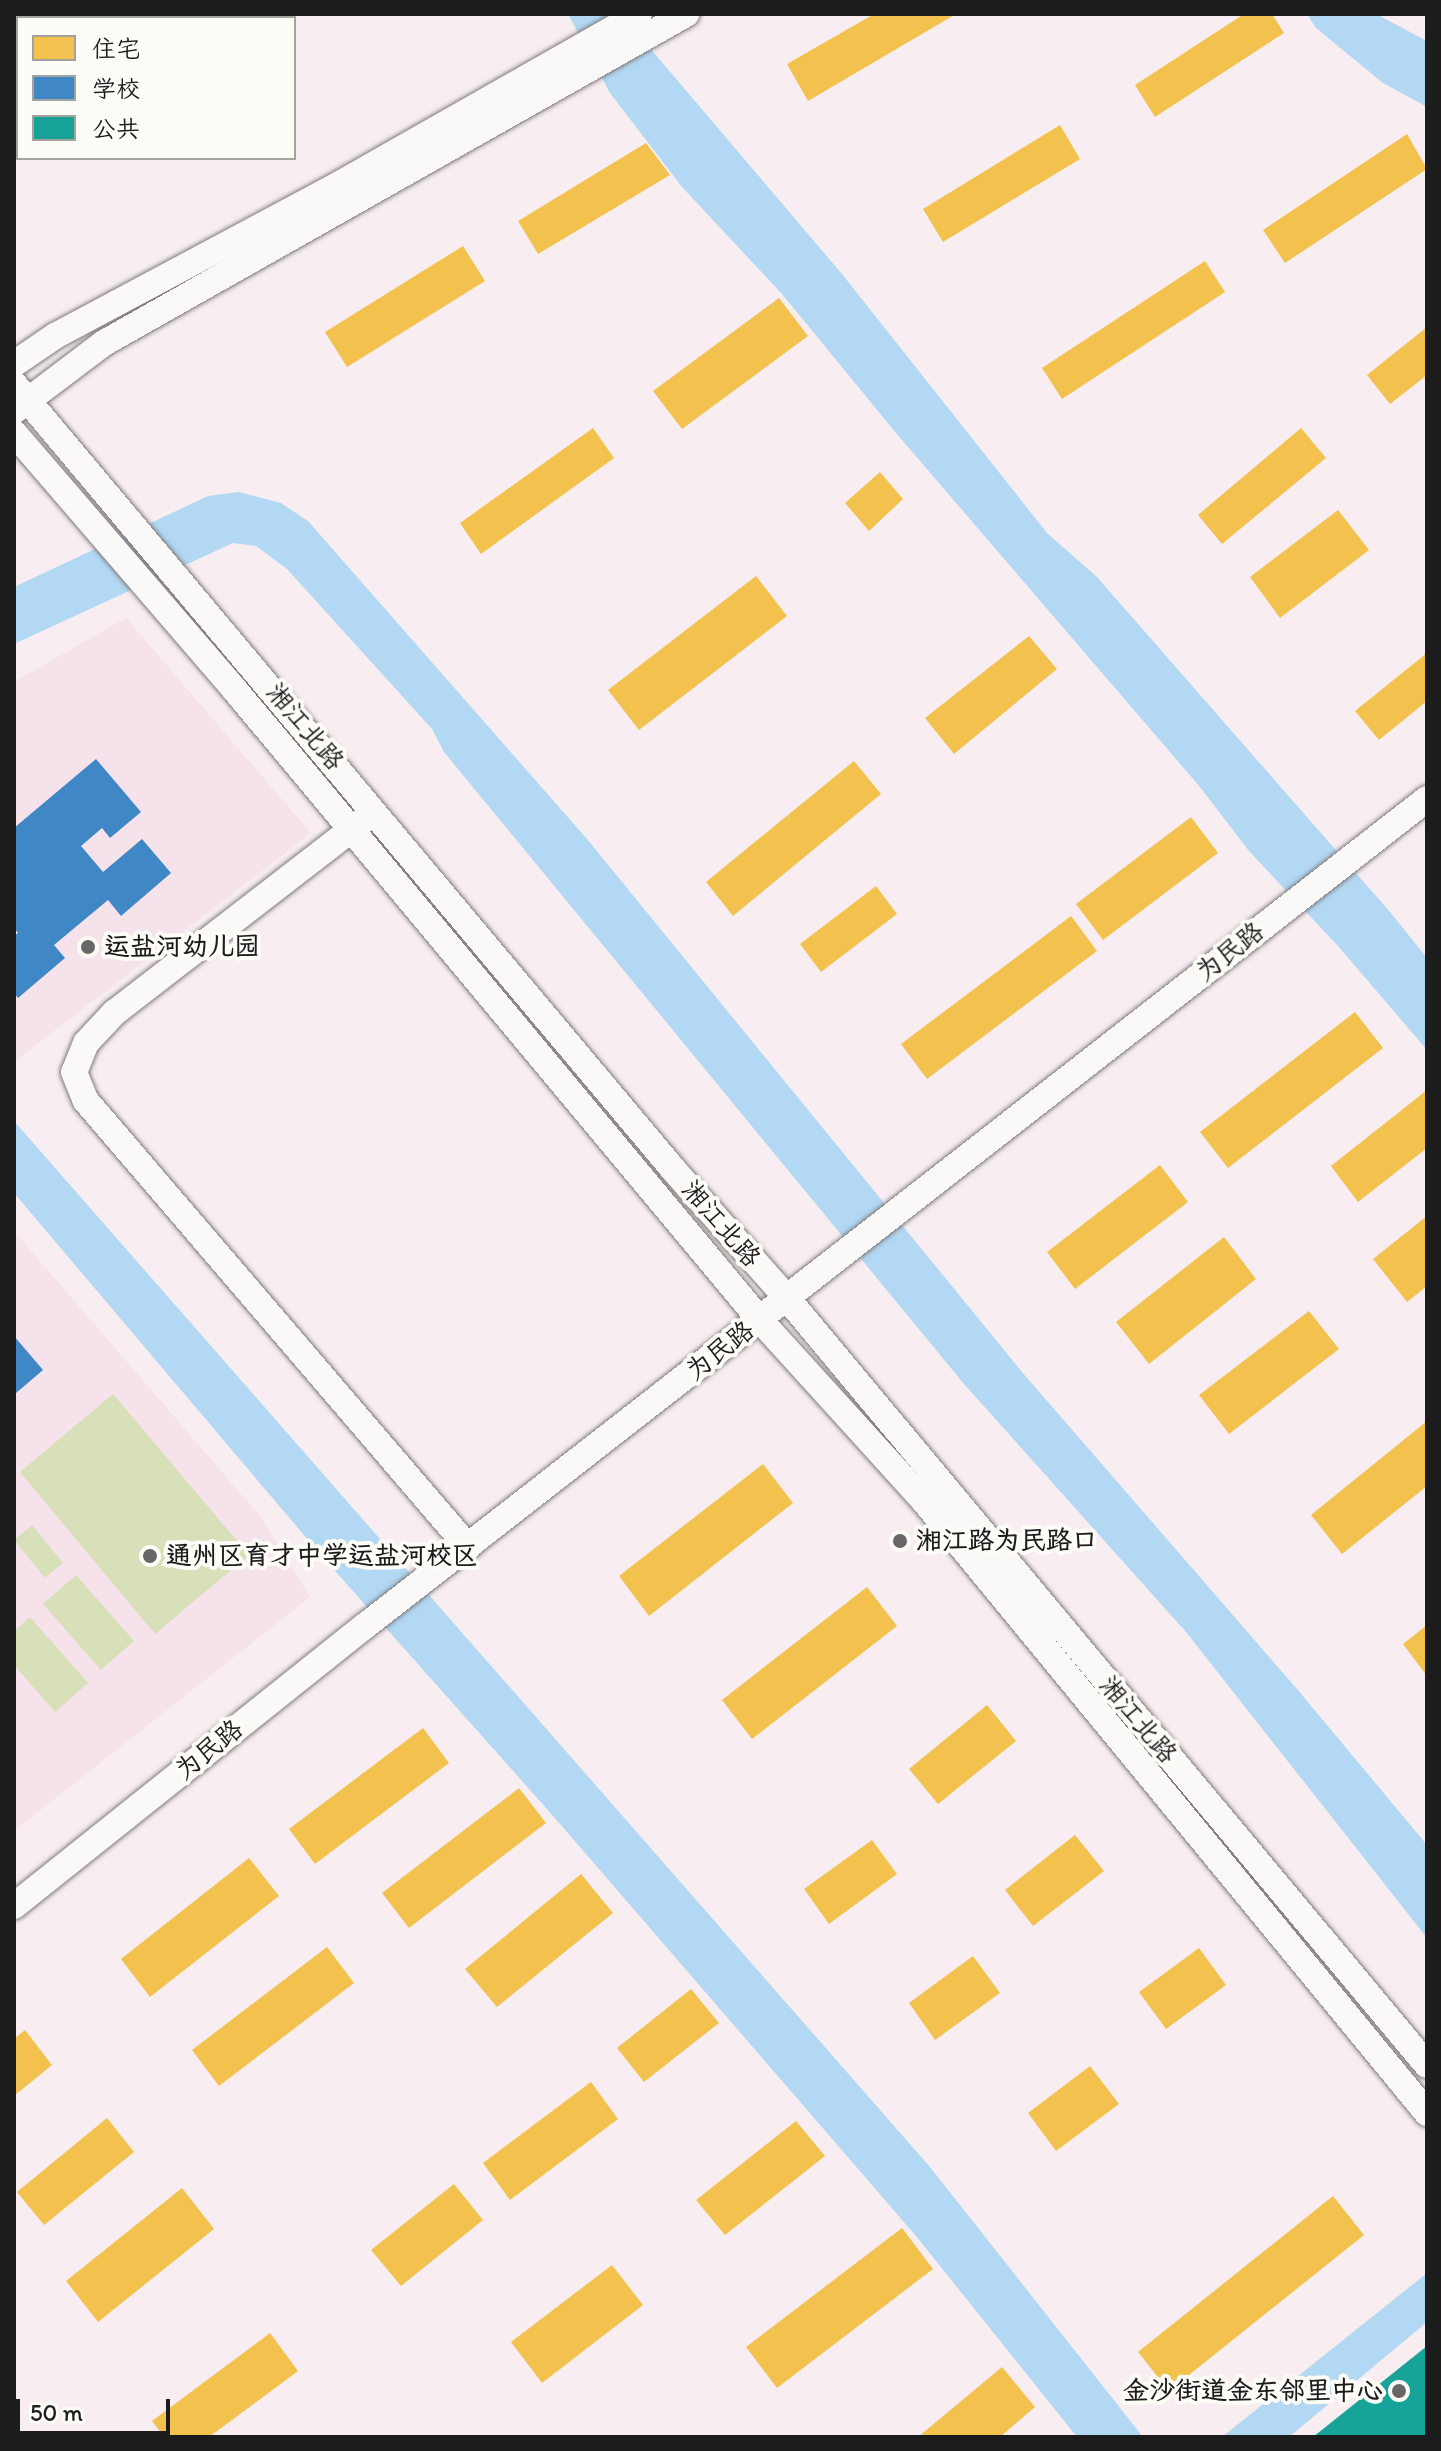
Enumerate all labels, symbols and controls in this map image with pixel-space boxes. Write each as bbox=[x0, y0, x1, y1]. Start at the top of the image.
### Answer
legend bbox=[16, 16, 296, 160]
text: 住宅 bbox=[92, 34, 140, 63]
text: 学校 bbox=[92, 74, 140, 103]
text: 公共 bbox=[92, 114, 140, 143]
street label: 湘江北路 bbox=[260, 677, 350, 777]
street label: 为民路 bbox=[1190, 916, 1270, 988]
place label: 运盐河幼儿园 bbox=[104, 931, 260, 963]
marker: 运盐河幼儿园 bbox=[79, 938, 97, 956]
street label: 湘江北路 bbox=[675, 1175, 767, 1273]
street label: 为民路 bbox=[680, 1315, 760, 1387]
place label: 湘江路为民路口 bbox=[916, 1525, 1098, 1557]
marker: 湘江路为民路口 bbox=[891, 1532, 909, 1550]
place label: 通州区育才中学运盐河校区 bbox=[166, 1540, 478, 1572]
marker: 通州区育才中学运盐河校区 bbox=[141, 1547, 159, 1565]
street label: 湘江北路 bbox=[1093, 1670, 1183, 1770]
street label: 为民路 bbox=[169, 1713, 249, 1787]
place label: 金沙街道金东邻里中心 bbox=[1123, 2375, 1383, 2407]
marker: 金沙街道金东邻里中心 bbox=[1390, 2382, 1408, 2400]
scale bar bbox=[20, 2383, 174, 2433]
text: 50 m bbox=[30, 2398, 83, 2427]

